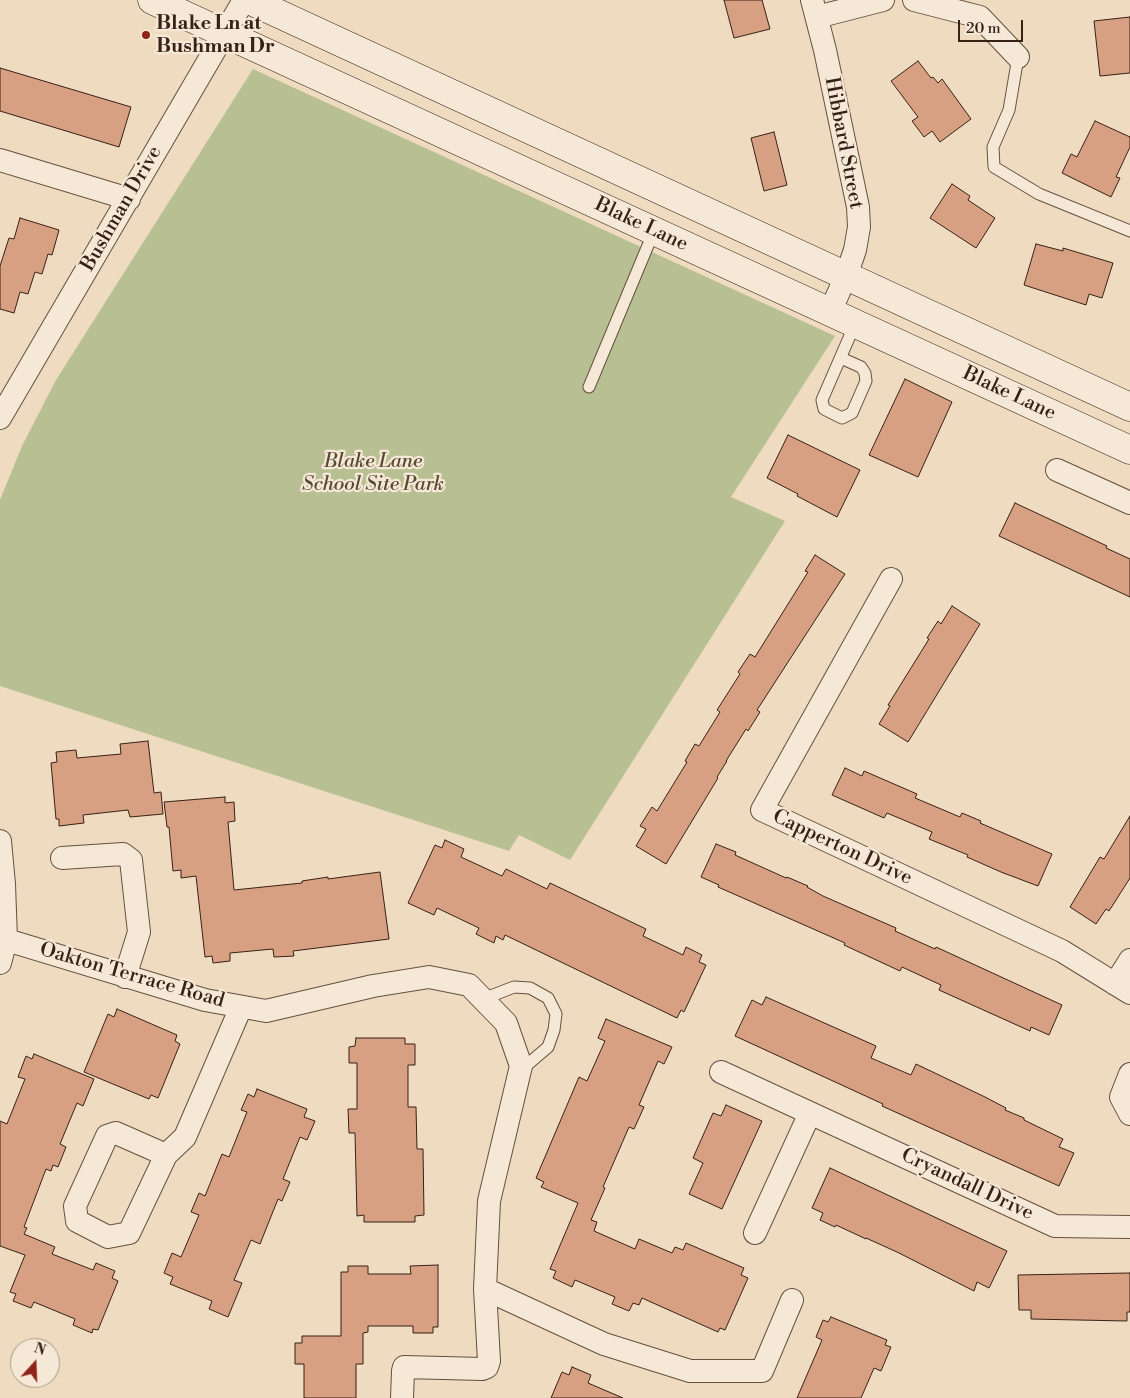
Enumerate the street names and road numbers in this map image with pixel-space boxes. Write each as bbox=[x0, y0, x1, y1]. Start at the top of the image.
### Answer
street label: Hibbard Street bbox=[818, 75, 868, 211]
street label: Bushman Drive bbox=[76, 142, 168, 276]
street label: Blake Lane bbox=[591, 193, 691, 257]
street label: Blake Lane bbox=[959, 362, 1059, 426]
street label: Capperton Drive bbox=[768, 805, 916, 891]
street label: Oakton Terrace Road bbox=[37, 938, 227, 1014]
street label: Cryandall Drive bbox=[897, 1144, 1037, 1226]

